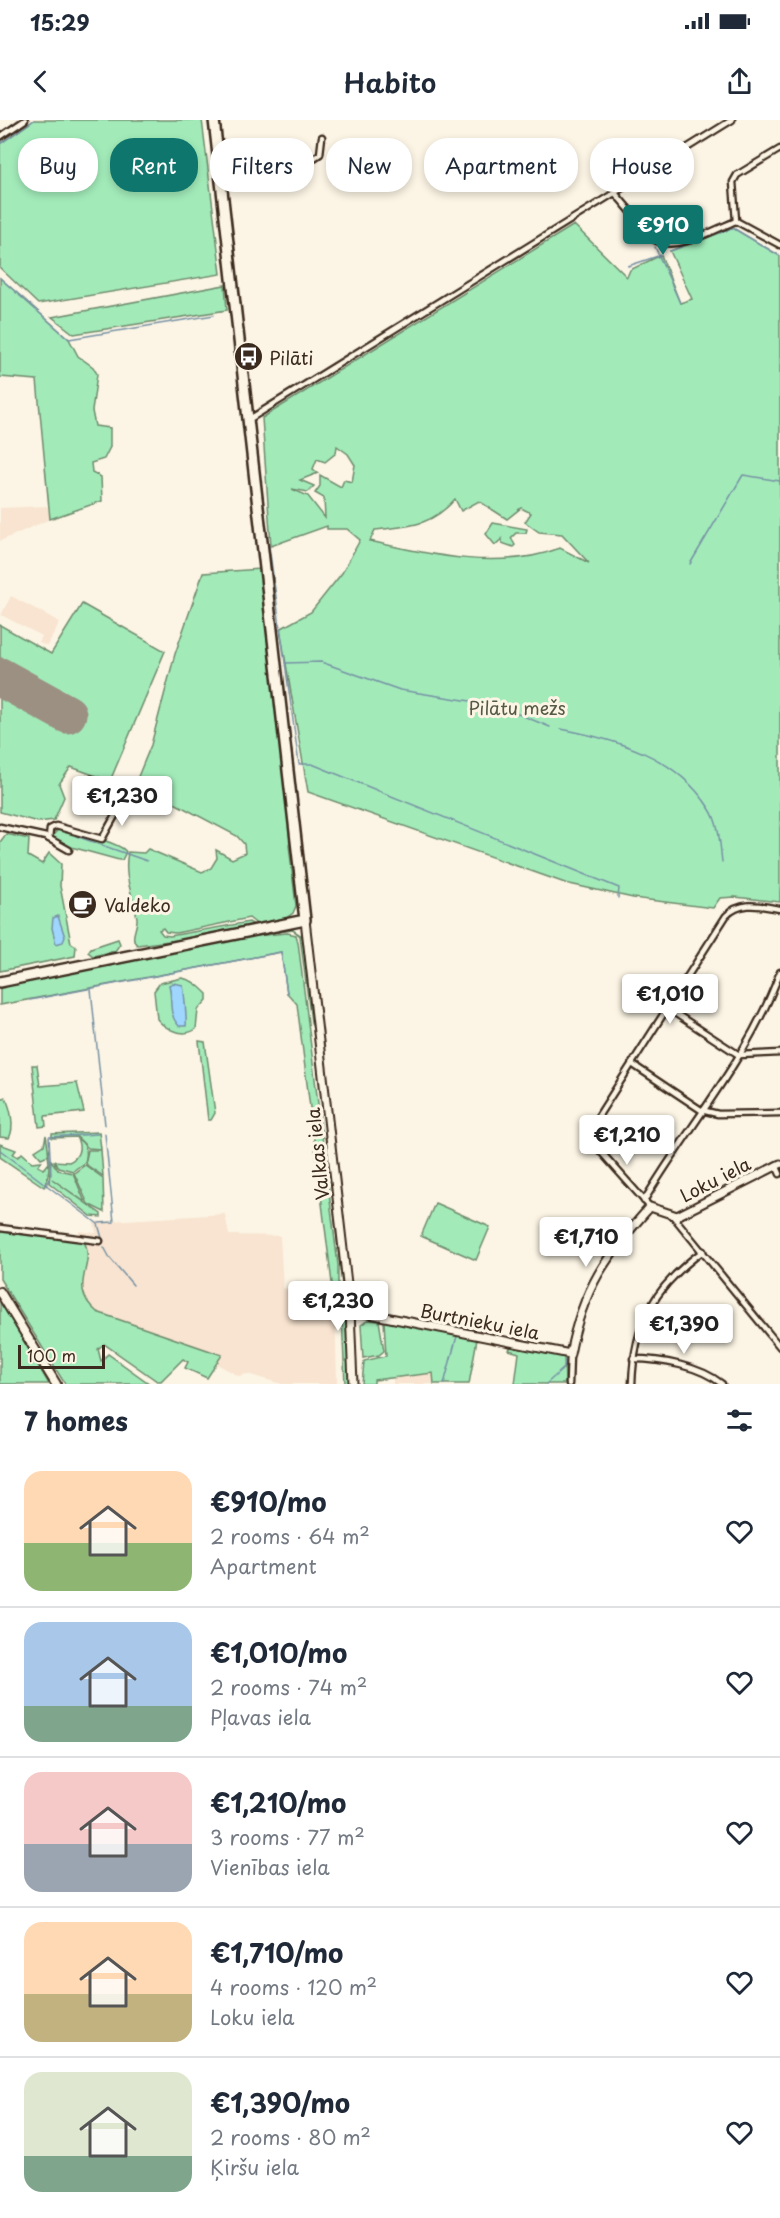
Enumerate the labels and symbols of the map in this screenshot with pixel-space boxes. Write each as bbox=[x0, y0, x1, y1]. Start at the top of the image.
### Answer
pin: €910 bbox=[627, 205, 699, 256]
bus stop icon: Pilāti bbox=[232, 341, 264, 373]
place label: Pilāti bbox=[269, 344, 313, 371]
park label: Pilātu mežs bbox=[468, 694, 566, 721]
pin: €1,230 bbox=[73, 776, 171, 827]
cafe icon: Valdeko bbox=[67, 888, 99, 920]
place label: Valdeko bbox=[104, 891, 171, 918]
pin: €1,010 bbox=[621, 974, 719, 1025]
street label: Valkas iela bbox=[299, 1106, 335, 1202]
pin: €1,210 bbox=[578, 1115, 676, 1166]
street label: Loku iela bbox=[675, 1149, 756, 1208]
pin: €1,710 bbox=[537, 1217, 635, 1268]
pin: €1,230 bbox=[289, 1281, 387, 1332]
street label: Burtnieku iela bbox=[418, 1296, 543, 1346]
pin: €1,390 bbox=[635, 1304, 733, 1355]
scale bar bbox=[18, 1342, 105, 1370]

